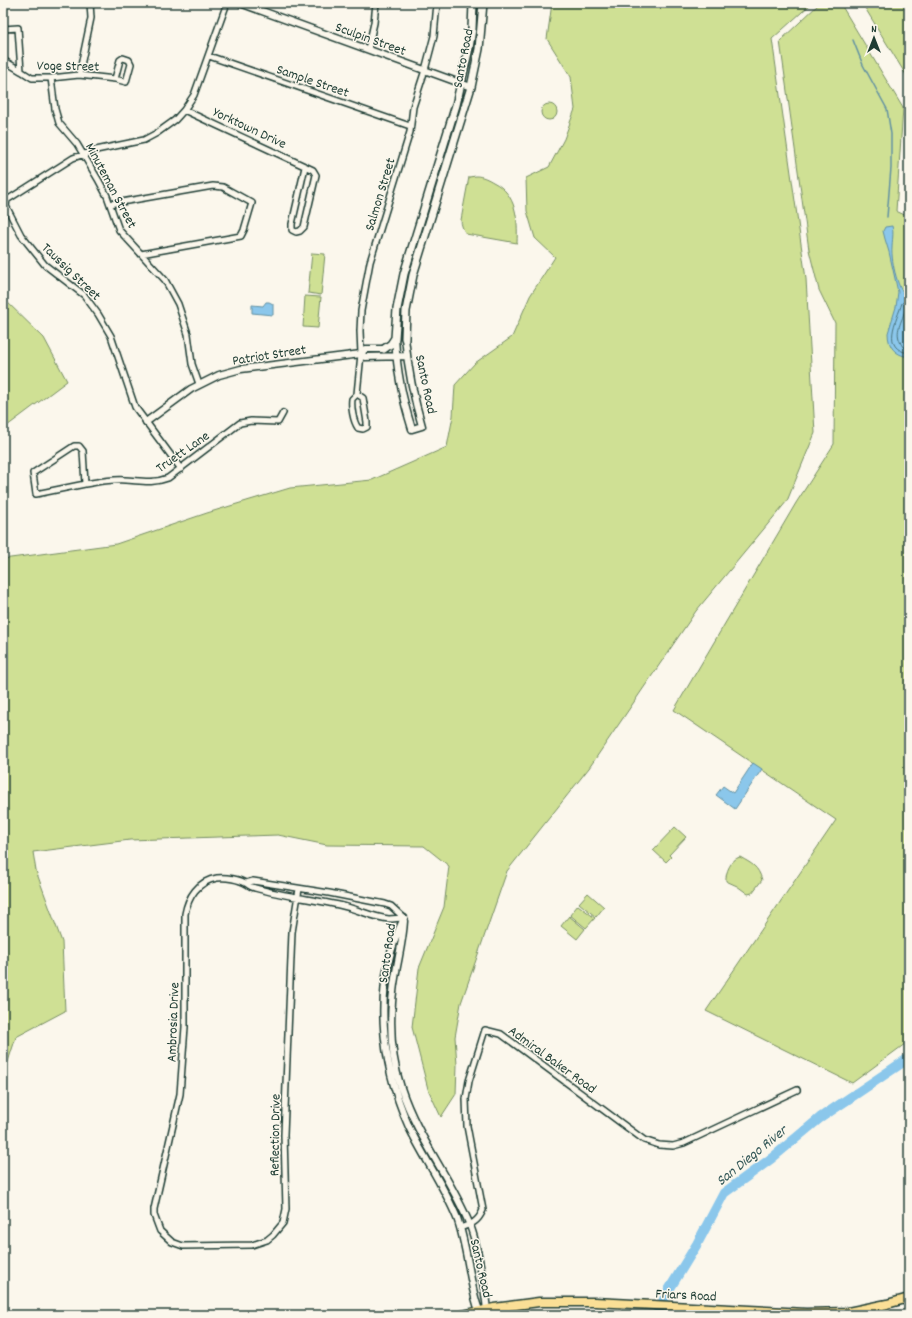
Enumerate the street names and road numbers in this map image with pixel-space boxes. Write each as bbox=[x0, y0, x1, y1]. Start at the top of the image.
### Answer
street label: Sculpin Street bbox=[332, 18, 408, 62]
street label: Santo Road bbox=[448, 27, 480, 90]
street label: Voge Street bbox=[37, 56, 99, 78]
street label: Sample Street bbox=[273, 60, 351, 104]
street label: Yorktown Drive bbox=[209, 103, 289, 155]
street label: Minuteman Street bbox=[79, 140, 141, 232]
street label: Salmon Street bbox=[360, 156, 402, 234]
street label: Taussig Street bbox=[36, 239, 105, 306]
street label: Patriot Street bbox=[231, 340, 308, 372]
street label: Santo Road bbox=[409, 353, 441, 416]
street label: Truett Lane bbox=[152, 427, 214, 478]
street label: Santo Road bbox=[374, 922, 402, 984]
street label: Ambrosia Drive bbox=[163, 982, 185, 1062]
street label: Admiral Baker Road bbox=[504, 1022, 600, 1099]
street label: Reflection Drive bbox=[265, 1094, 287, 1176]
street label: Santo Road bbox=[464, 1237, 497, 1300]
street label: Friars Road bbox=[655, 1284, 717, 1308]

